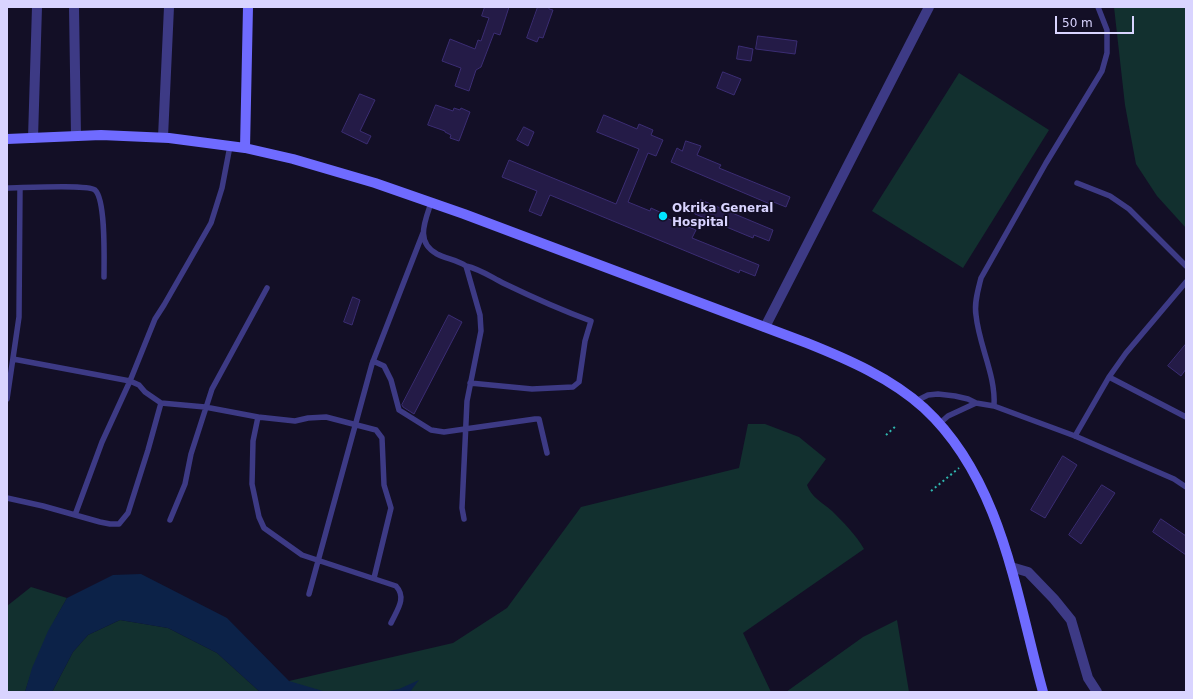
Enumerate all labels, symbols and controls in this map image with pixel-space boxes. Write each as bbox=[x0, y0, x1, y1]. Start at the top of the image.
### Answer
scale bar bbox=[1057, 8, 1136, 34]
text: 50 m bbox=[1062, 16, 1093, 30]
place label: Okrika General Hospital bbox=[672, 202, 773, 230]
marker: Okrika General Hospital bbox=[657, 210, 669, 222]

